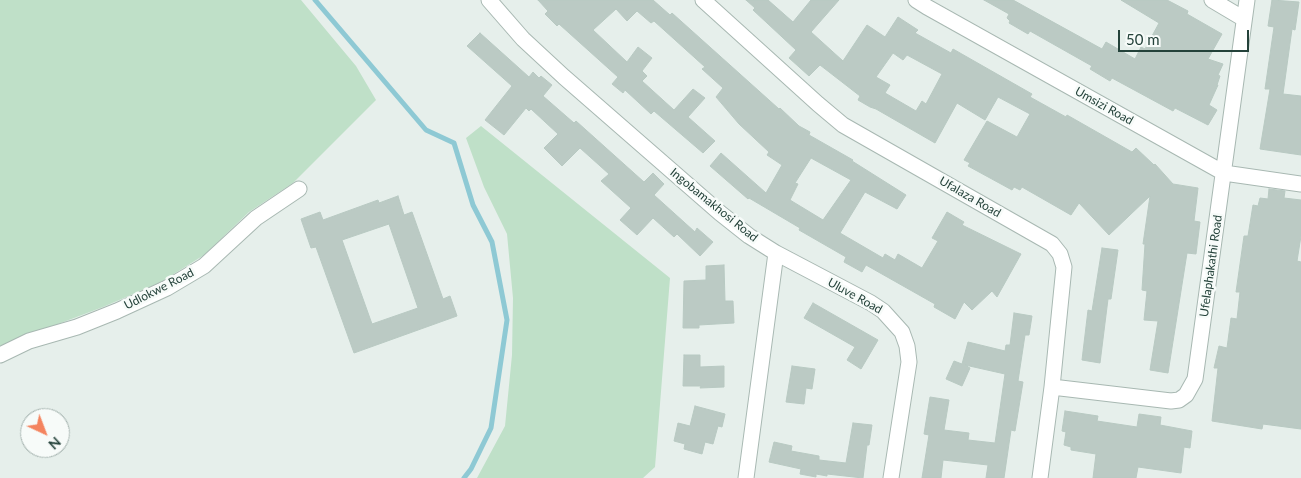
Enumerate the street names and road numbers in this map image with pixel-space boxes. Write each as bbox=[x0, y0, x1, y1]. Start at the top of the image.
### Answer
street label: Umsizi Road bbox=[1072, 84, 1136, 128]
street label: Ingobamakhosi Road bbox=[667, 165, 761, 245]
street label: Ufalaza Road bbox=[937, 174, 1003, 220]
street label: Ufelaphakathi Road bbox=[1197, 214, 1225, 318]
street label: Udlokwe Road bbox=[122, 265, 196, 313]
street label: Uluve Road bbox=[825, 275, 885, 317]

